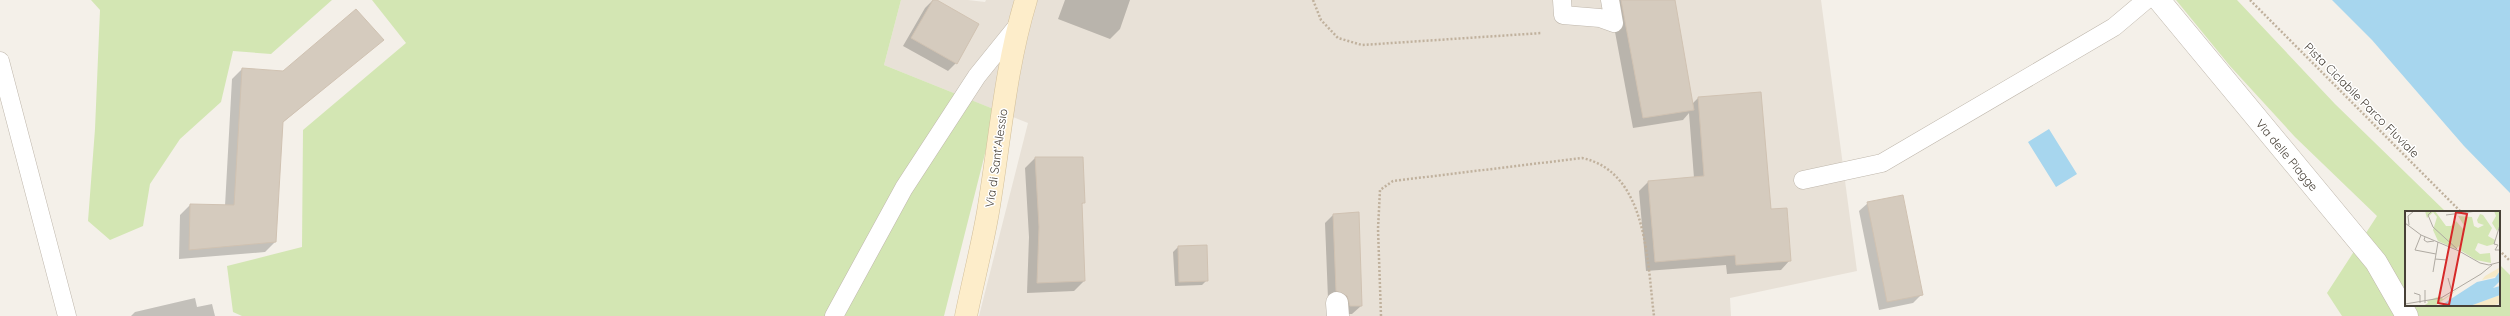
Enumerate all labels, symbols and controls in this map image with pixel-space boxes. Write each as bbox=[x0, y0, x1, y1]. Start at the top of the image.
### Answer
street label: Pista Ciclabile Parco Fluviale bbox=[2301, 39, 2423, 161]
street label: Via di Sant'Alessio bbox=[982, 108, 1010, 208]
street label: Via delle Piagge bbox=[2253, 116, 2322, 194]
inset map bbox=[2405, 211, 2500, 306]

